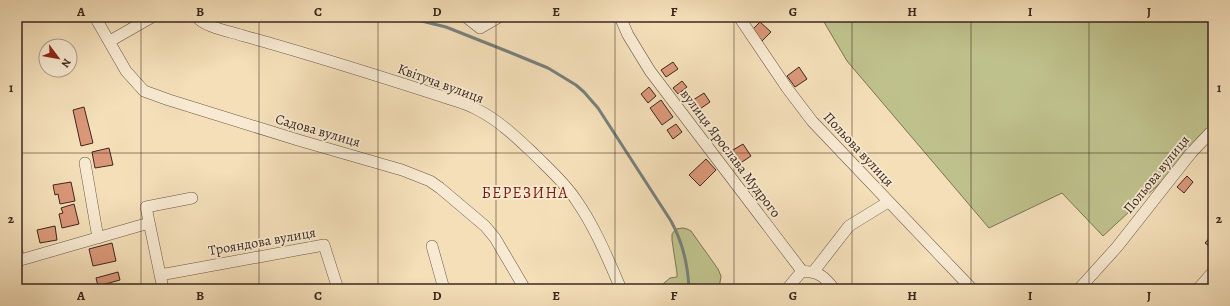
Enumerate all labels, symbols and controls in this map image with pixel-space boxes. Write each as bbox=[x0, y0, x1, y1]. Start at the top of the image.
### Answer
text: A bbox=[76, 3, 86, 20]
text: B bbox=[196, 3, 204, 20]
text: C bbox=[314, 3, 322, 20]
text: D bbox=[432, 3, 442, 20]
text: E bbox=[552, 3, 560, 20]
text: F bbox=[671, 3, 678, 20]
text: G bbox=[789, 3, 797, 20]
text: H bbox=[907, 3, 917, 20]
text: I bbox=[1028, 3, 1033, 20]
text: J bbox=[1147, 3, 1151, 20]
north arrow bbox=[38, 38, 78, 78]
text: N bbox=[58, 56, 75, 70]
street label: Квітуча вулиця bbox=[395, 59, 487, 108]
text: 1 bbox=[9, 79, 14, 96]
text: 1 bbox=[1217, 79, 1222, 96]
street label: вулиця Ярослава Мудрого bbox=[676, 85, 785, 221]
street label: Польова вулиця bbox=[819, 108, 898, 191]
street label: Садова вулиця bbox=[273, 109, 363, 152]
street label: Польова вулиця bbox=[1119, 131, 1194, 217]
district label: БЕРЕЗИНА bbox=[481, 182, 569, 204]
text: 2 bbox=[8, 210, 15, 227]
text: 2 bbox=[1216, 210, 1223, 227]
street label: Трояндова вулиця bbox=[207, 223, 318, 260]
text: A bbox=[76, 287, 86, 304]
text: B bbox=[196, 287, 204, 304]
text: C bbox=[314, 287, 322, 304]
text: D bbox=[432, 287, 442, 304]
text: E bbox=[552, 287, 560, 304]
text: F bbox=[671, 287, 678, 304]
text: G bbox=[789, 287, 797, 304]
text: H bbox=[907, 287, 917, 304]
text: I bbox=[1028, 287, 1033, 304]
text: J bbox=[1147, 287, 1151, 304]

